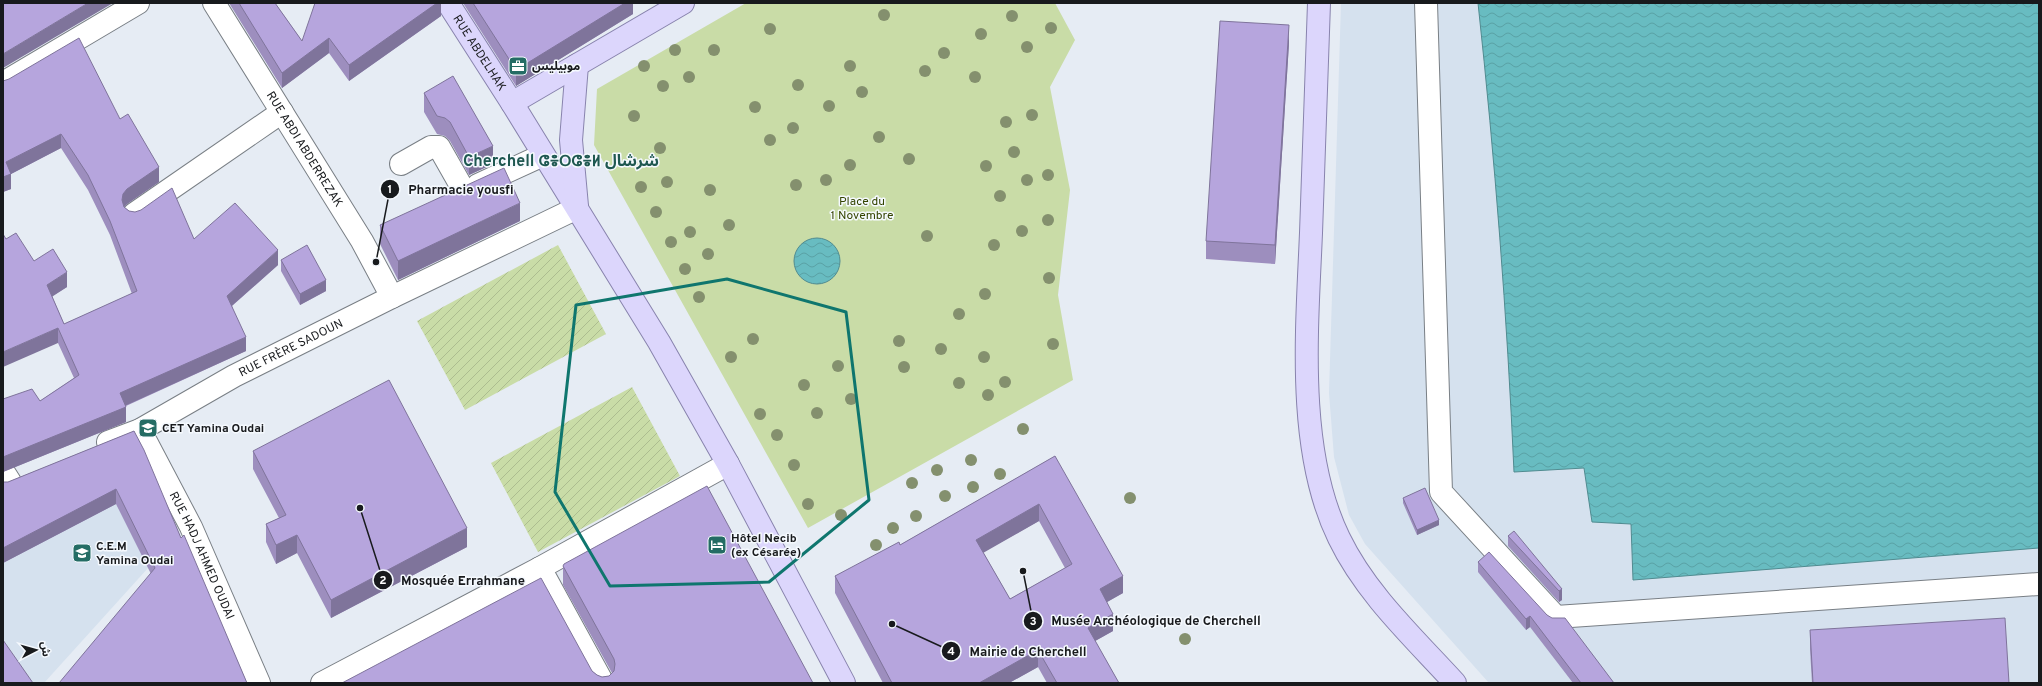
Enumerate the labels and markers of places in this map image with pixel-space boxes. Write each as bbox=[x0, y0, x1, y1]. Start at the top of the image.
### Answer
office icon: موبيليس bbox=[507, 55, 529, 77]
place label: موبيليس bbox=[532, 59, 580, 75]
callout: Pharmacie yousfi bbox=[380, 176, 521, 201]
school or university icon: CET Yamina Oudai bbox=[137, 417, 159, 439]
place label: CET Yamina Oudai bbox=[162, 421, 264, 437]
place label: Hôtel Necib (ex Césarée) bbox=[731, 531, 801, 561]
hotel icon: Hôtel Necib (ex Césarée) bbox=[706, 534, 728, 556]
place label: C.E.M Yamina Oudai bbox=[96, 539, 173, 569]
school or university icon: C.E.M Yamina Oudai bbox=[71, 542, 93, 564]
callout: Mosquée Errahmane bbox=[373, 567, 533, 592]
callout: Musée Archéologique de Cherchell bbox=[1023, 608, 1269, 633]
callout: Mairie de Cherchell bbox=[941, 638, 1094, 663]

